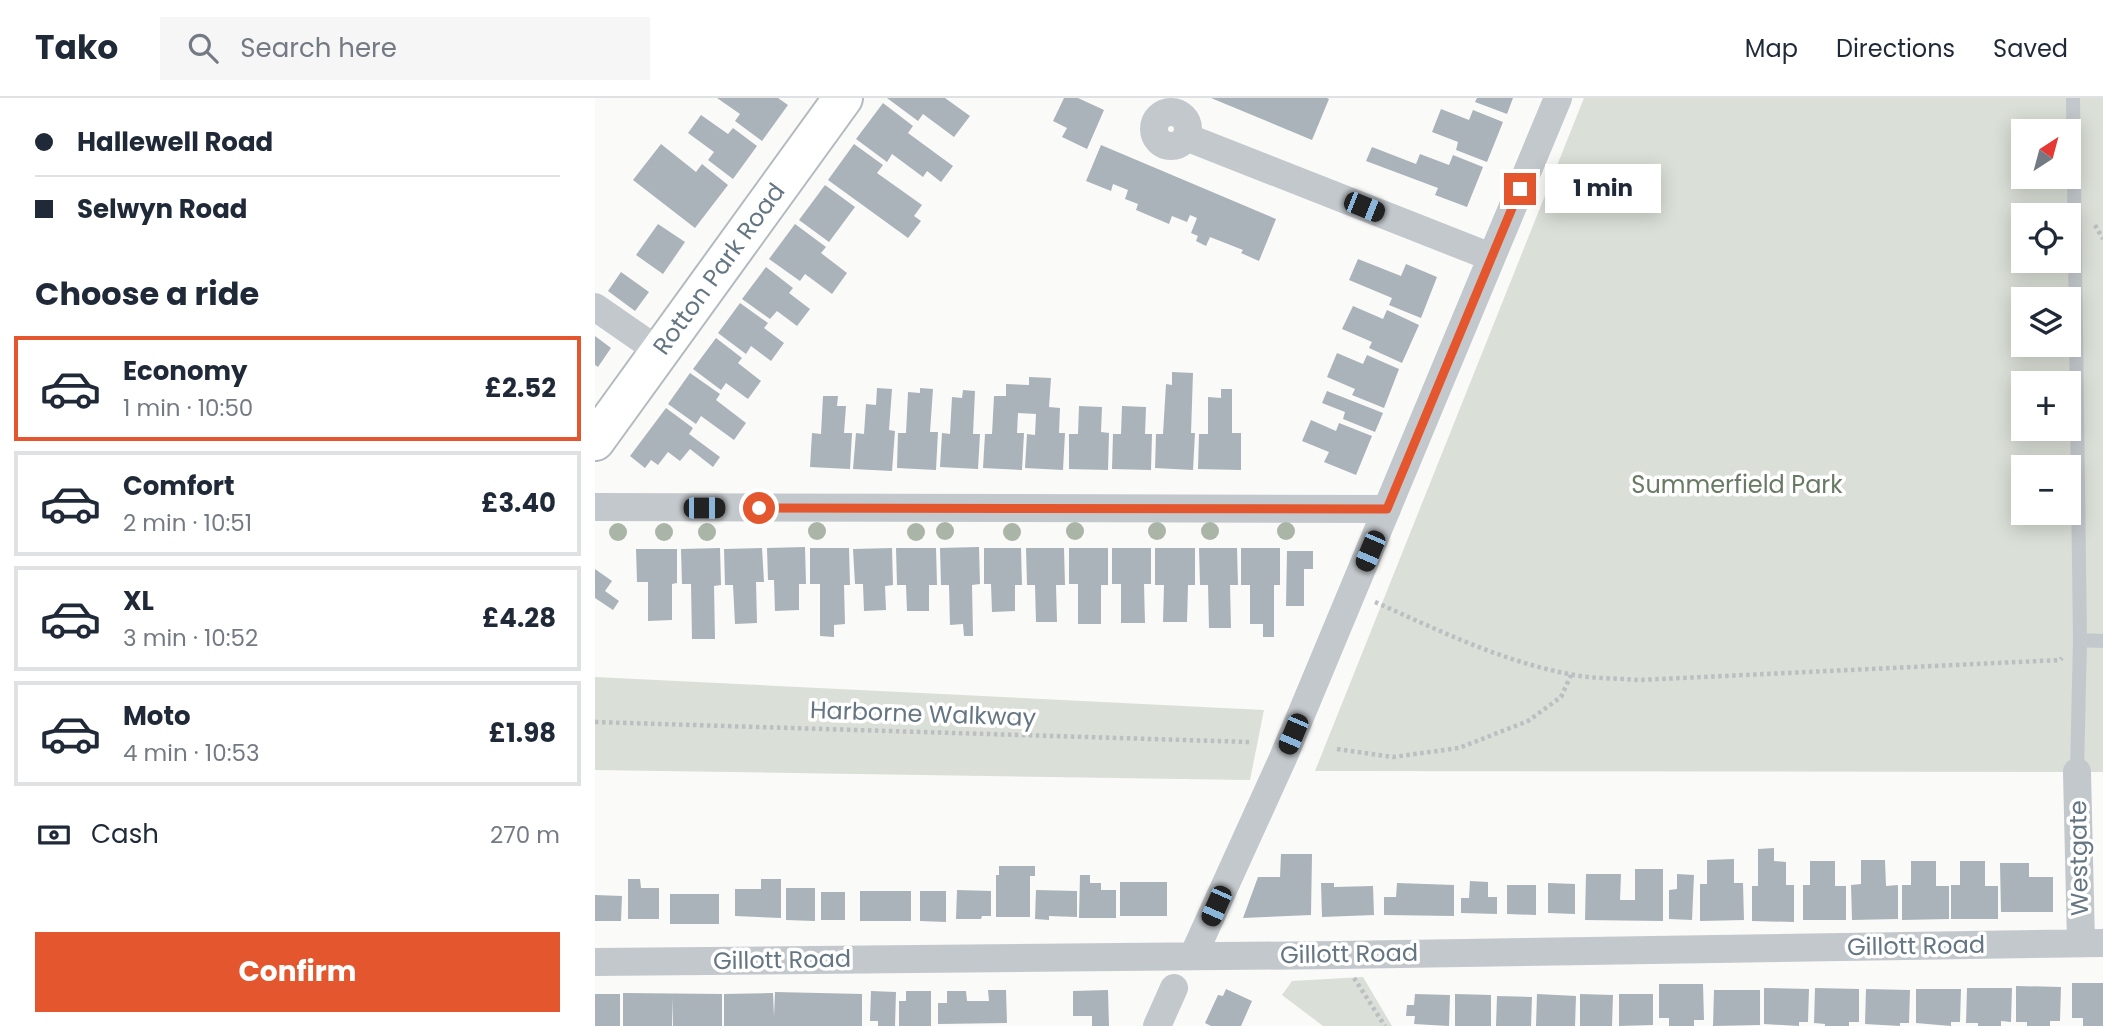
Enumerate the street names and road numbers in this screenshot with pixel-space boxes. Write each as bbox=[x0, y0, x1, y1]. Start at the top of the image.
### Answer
street label: Rotton Park Road bbox=[645, 176, 792, 361]
street label: Harborne Walkway bbox=[809, 693, 1037, 734]
street label: Westgate bbox=[2061, 800, 2096, 916]
street label: Gillott Road bbox=[1847, 928, 1985, 963]
street label: Gillott Road bbox=[1280, 936, 1418, 971]
street label: Gillott Road bbox=[713, 942, 851, 977]

